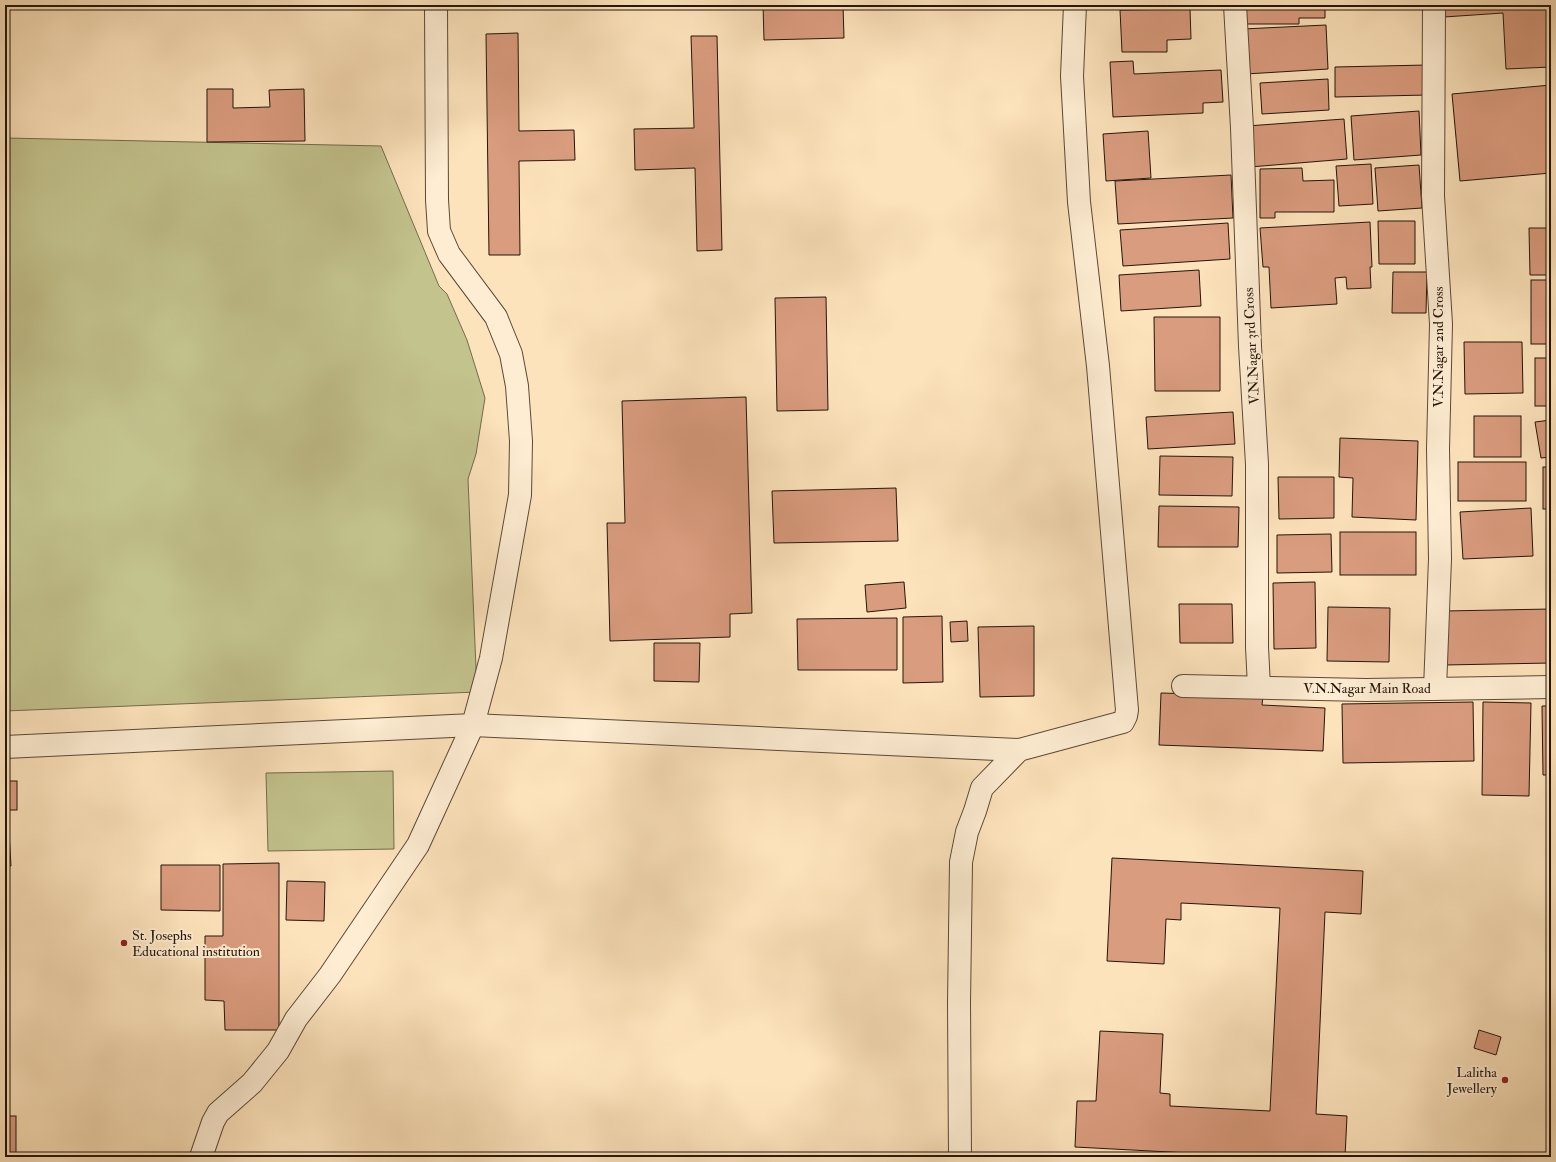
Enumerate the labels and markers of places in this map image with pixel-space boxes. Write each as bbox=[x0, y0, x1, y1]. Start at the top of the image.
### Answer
place label: St. Josephs Educational institution bbox=[132, 927, 260, 960]
marker: St. Josephs Educational institution bbox=[119, 938, 129, 948]
place label: Lalitha Jewellery bbox=[1446, 1064, 1498, 1098]
marker: Lalitha Jewellery bbox=[1500, 1075, 1510, 1085]

